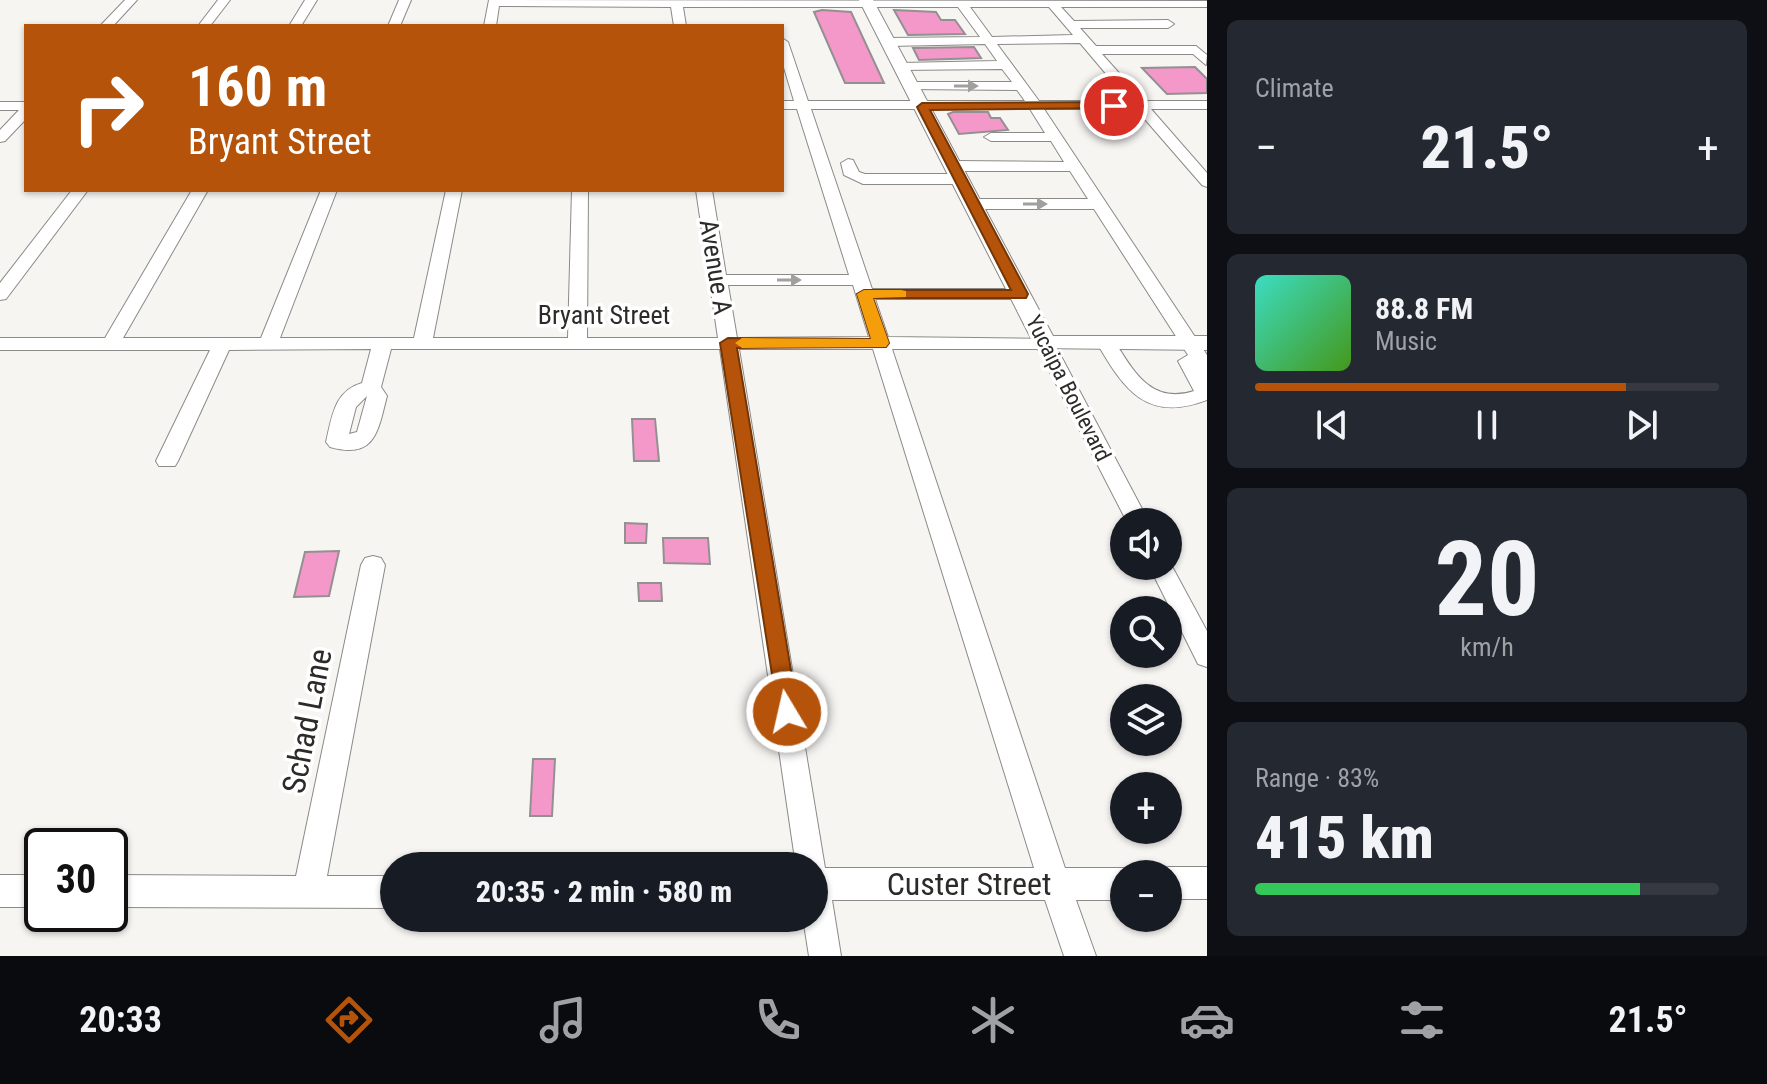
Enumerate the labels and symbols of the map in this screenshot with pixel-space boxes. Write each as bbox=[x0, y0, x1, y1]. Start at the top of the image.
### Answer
pin bbox=[1080, 72, 1148, 140]
one-way arrow bbox=[954, 80, 979, 92]
one-way arrow bbox=[1023, 198, 1048, 210]
street label: Avenue A bbox=[694, 217, 738, 317]
one-way arrow bbox=[777, 274, 802, 286]
street label: Bryant Street bbox=[538, 300, 670, 330]
street label: Yucaipa Boulevard bbox=[1021, 311, 1116, 465]
street label: Schad Lane bbox=[274, 646, 340, 796]
position arrow bbox=[745, 670, 829, 754]
speed limit sign: 30 bbox=[24, 828, 128, 932]
street label: Custer Street bbox=[887, 865, 1051, 903]

